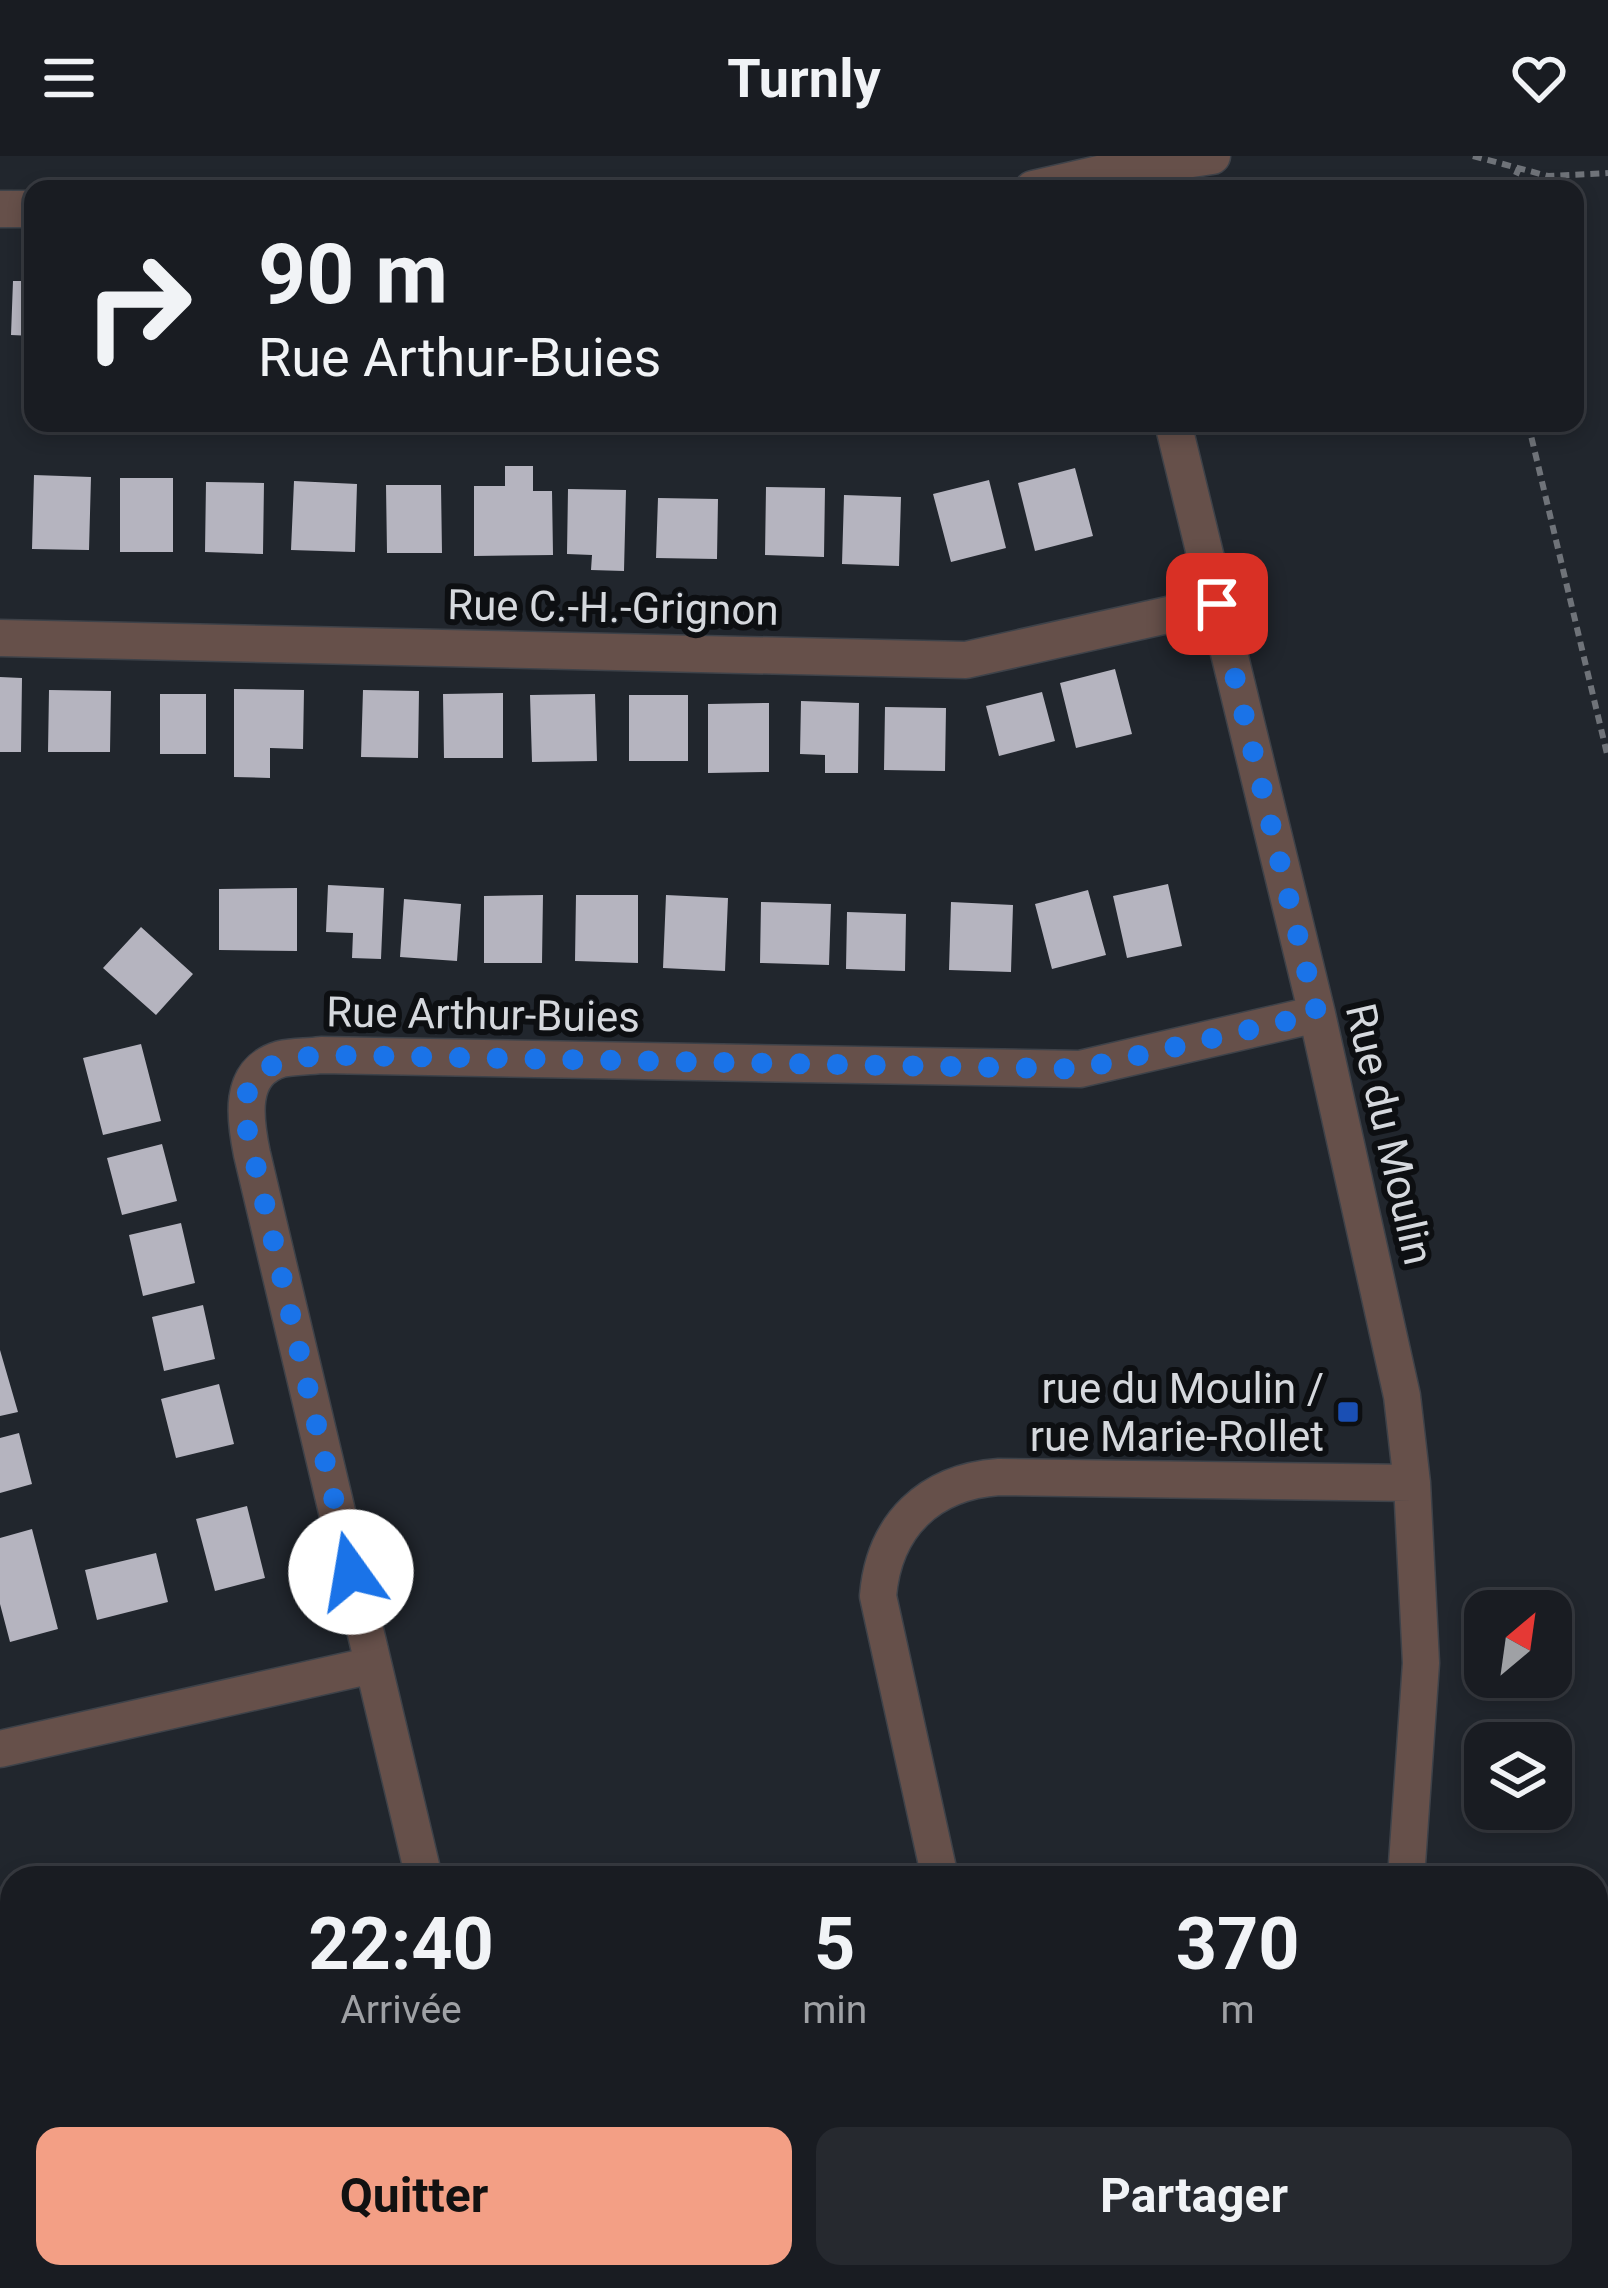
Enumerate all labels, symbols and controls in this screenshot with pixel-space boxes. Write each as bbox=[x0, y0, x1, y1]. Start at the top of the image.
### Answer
icon: menu bbox=[36, 45, 102, 111]
icon: heart bbox=[1506, 45, 1572, 111]
text: Turnly bbox=[727, 47, 881, 110]
text: 90 m bbox=[258, 225, 448, 324]
icon: right bbox=[60, 228, 216, 384]
text: Rue Arthur-Buies bbox=[258, 326, 661, 389]
pin bbox=[1166, 553, 1268, 655]
icon: arrive bbox=[1184, 571, 1250, 637]
street label: Rue C.-H.-Grignon bbox=[447, 580, 779, 635]
street label: Rue Arthur-Buies bbox=[326, 987, 640, 1042]
street label: Rue du Moulin bbox=[1336, 999, 1443, 1269]
place label: rue du Moulin / rue Marie-Rollet bbox=[1030, 1364, 1324, 1461]
marker: rue du Moulin / rue Marie-Rollet bbox=[1335, 1399, 1361, 1425]
position arrow bbox=[288, 1509, 414, 1635]
north arrow bbox=[1464, 1590, 1572, 1698]
map controls bbox=[1464, 1590, 1572, 1830]
button: layers bbox=[1464, 1722, 1572, 1830]
text: 22:40 bbox=[308, 1902, 494, 1987]
text: 5 bbox=[814, 1902, 855, 1987]
text: 370 bbox=[1176, 1902, 1300, 1987]
text: Arrivée bbox=[340, 1987, 462, 2033]
text: min bbox=[802, 1987, 867, 2033]
text: m bbox=[1221, 1987, 1255, 2033]
button: Quitter bbox=[36, 2127, 792, 2265]
button: Partager bbox=[816, 2127, 1572, 2265]

